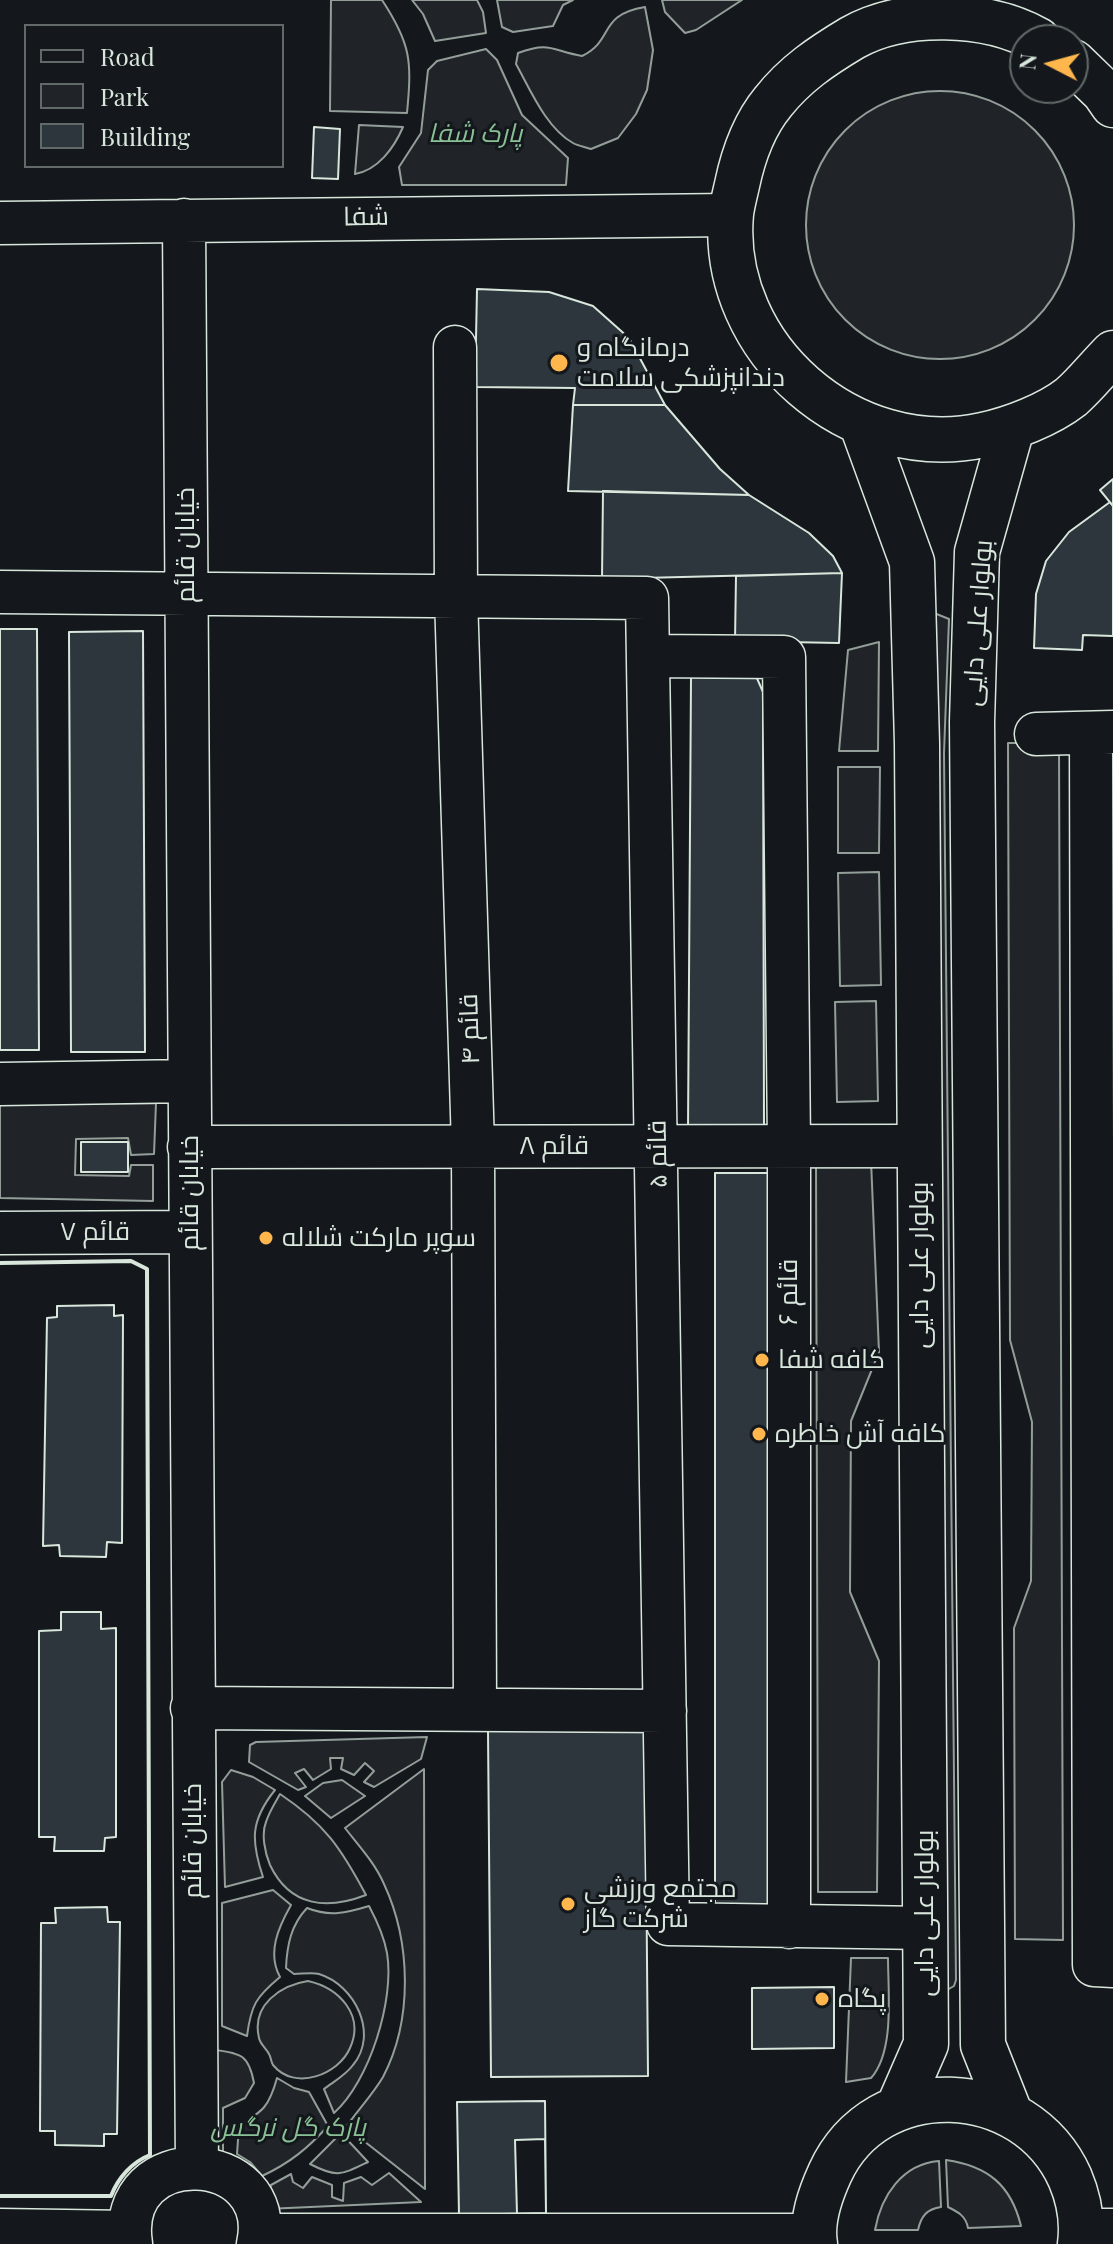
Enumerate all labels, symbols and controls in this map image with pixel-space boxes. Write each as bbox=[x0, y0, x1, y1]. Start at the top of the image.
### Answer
legend bbox=[24, 24, 284, 168]
north arrow bbox=[1009, 24, 1089, 104]
text: Road bbox=[100, 40, 155, 72]
text: N bbox=[1011, 52, 1043, 71]
text: Park bbox=[100, 80, 149, 112]
park label: پارک شفا bbox=[428, 118, 522, 150]
text: Building bbox=[100, 120, 190, 152]
street label: شفا bbox=[343, 201, 389, 233]
place label: درمانگاه و دندانپزشکی سلامت bbox=[577, 332, 785, 394]
marker: درمانگاه و دندانپزشکی سلامت bbox=[548, 352, 570, 374]
street label: خیابان قائم bbox=[170, 487, 202, 603]
street label: بولوار علی دایی bbox=[957, 539, 999, 707]
street label: قائم ۴ bbox=[453, 993, 487, 1065]
street label: قائم ۵ bbox=[642, 1120, 674, 1188]
street label: قائم ۸ bbox=[519, 1130, 589, 1162]
street label: خیابان قائم bbox=[174, 1135, 206, 1251]
street label: بولوار علی دایی bbox=[904, 1182, 936, 1348]
street label: قائم ۷ bbox=[60, 1216, 130, 1248]
place label: سوپر مارکت شلاله bbox=[282, 1222, 476, 1254]
marker: سوپر مارکت شلاله bbox=[257, 1229, 275, 1247]
street label: قائم ۶ bbox=[773, 1259, 805, 1325]
place label: کافه شفا bbox=[778, 1344, 885, 1376]
marker: کافه شفا bbox=[753, 1351, 771, 1369]
place label: کافه آش خاطره bbox=[775, 1418, 946, 1450]
marker: کافه آش خاطره bbox=[750, 1425, 768, 1443]
street label: خیابان قائم bbox=[177, 1783, 209, 1899]
street label: بولوار علی دایی bbox=[909, 1830, 941, 1996]
place label: مجتمع ورزشی شرکت گاز bbox=[584, 1873, 737, 1934]
marker: مجتمع ورزشی شرکت گاز bbox=[559, 1895, 577, 1913]
place label: پگاه bbox=[838, 1983, 886, 2015]
marker: پگاه bbox=[813, 1990, 831, 2008]
park label: پارک گل نرگس bbox=[210, 2112, 366, 2144]

